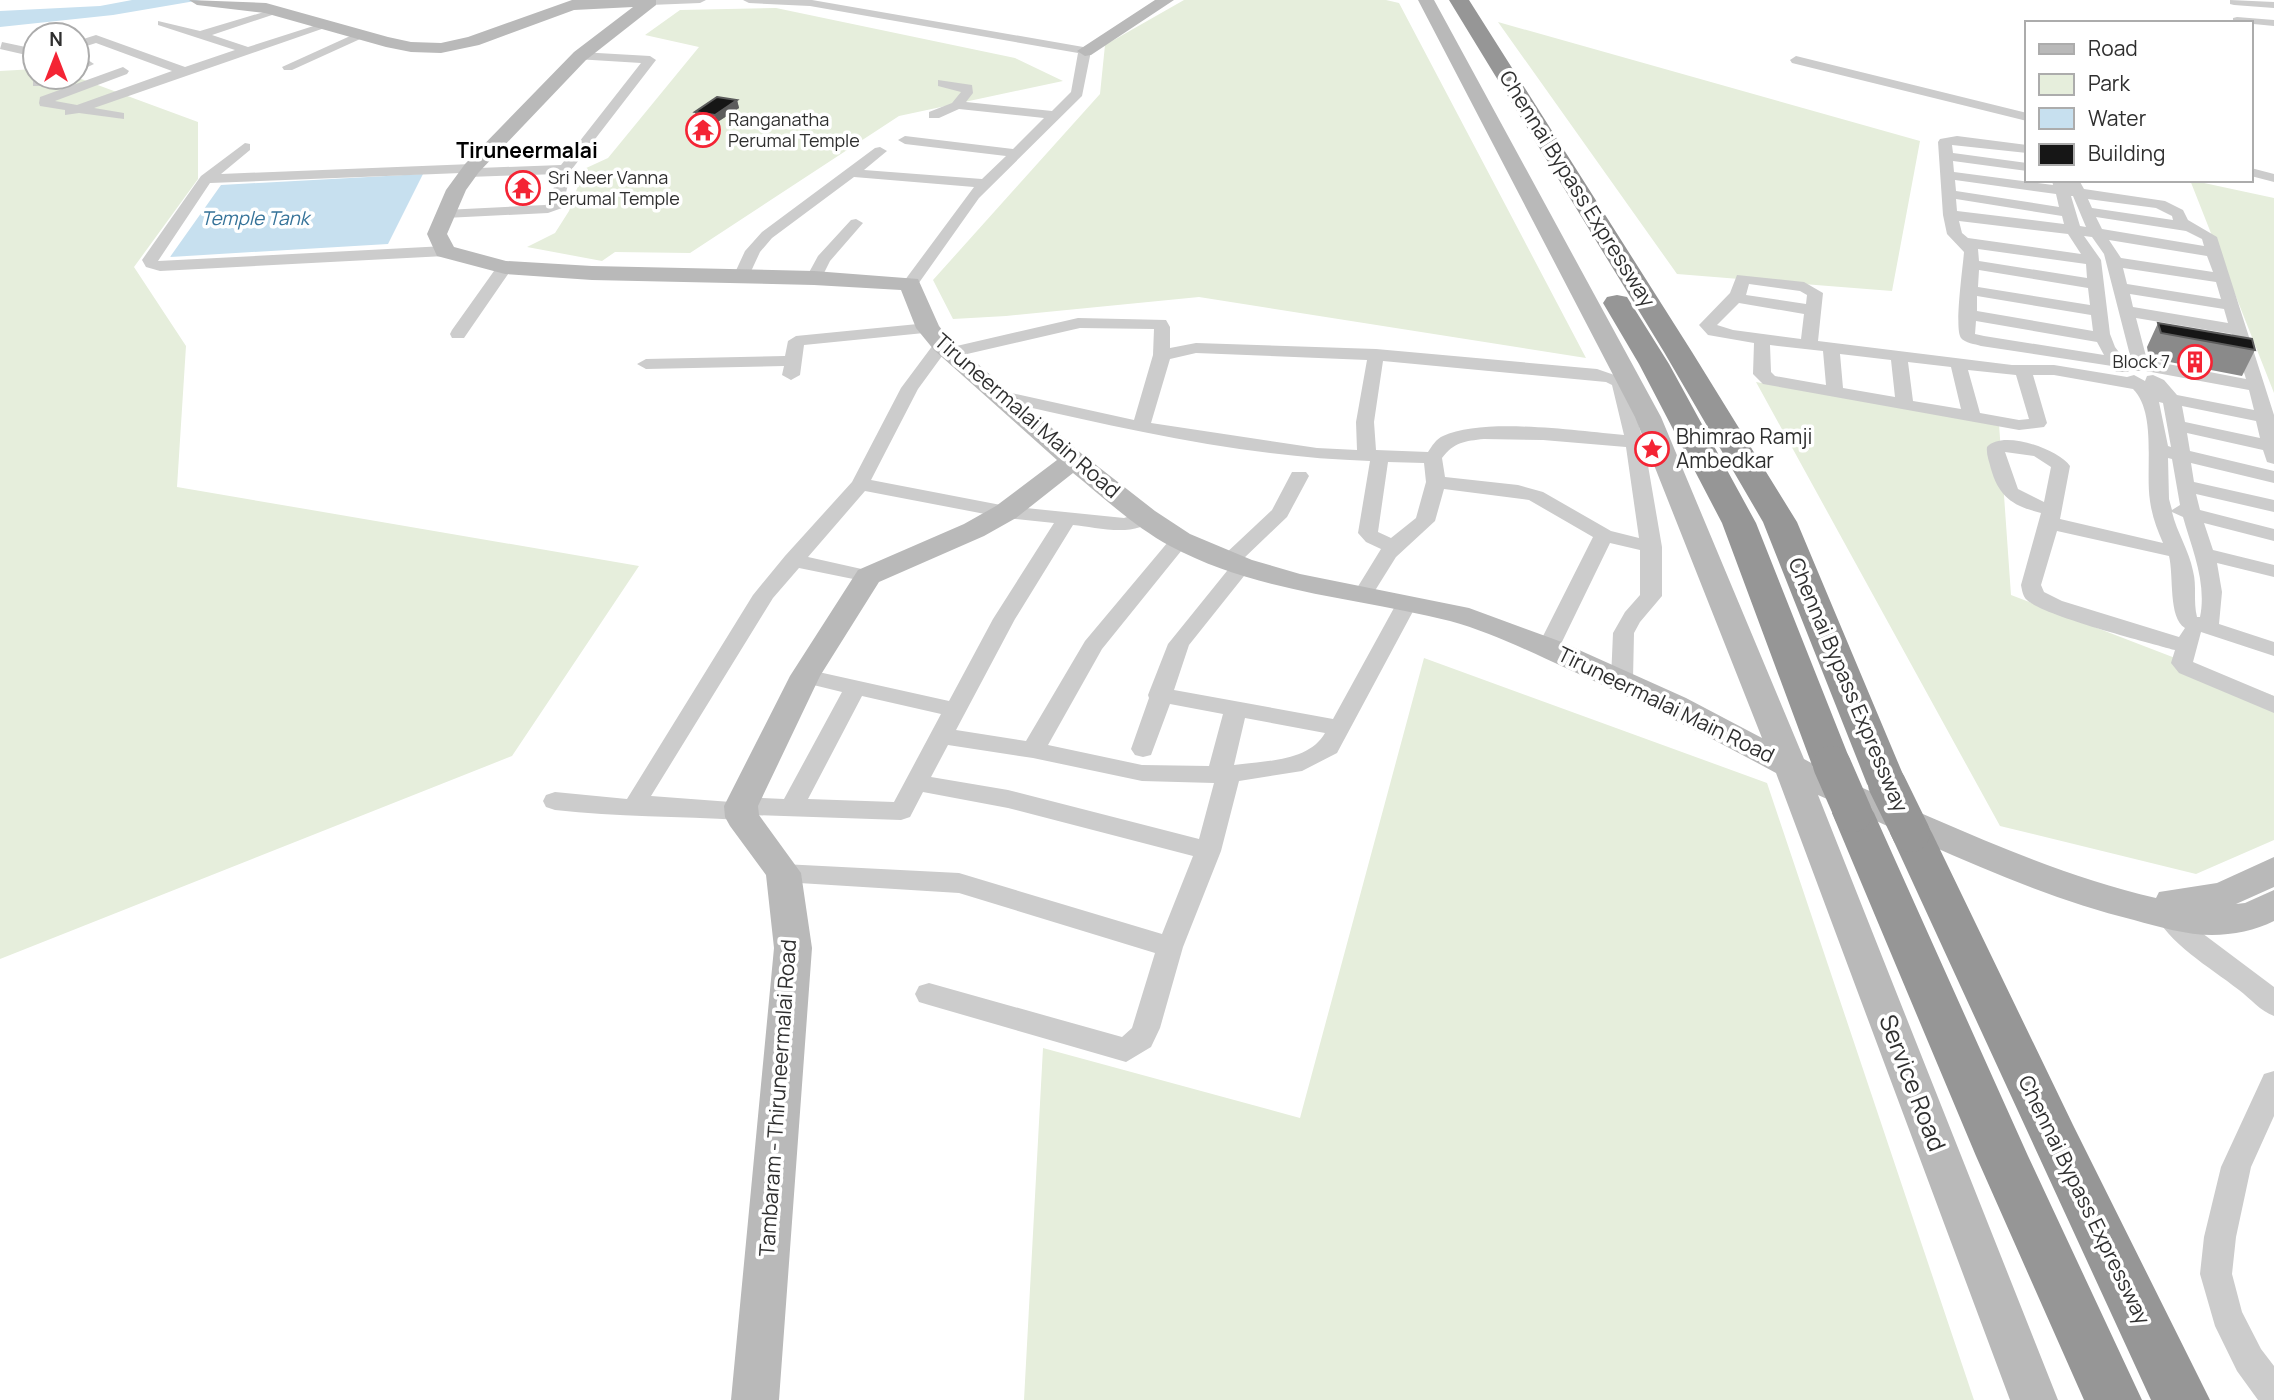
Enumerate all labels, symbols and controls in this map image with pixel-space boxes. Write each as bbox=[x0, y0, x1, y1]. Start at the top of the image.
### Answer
north arrow bbox=[21, 21, 91, 91]
legend bbox=[2025, 21, 2253, 182]
text: N bbox=[49, 26, 63, 52]
text: Road bbox=[2088, 34, 2138, 62]
street label: Chennai Bypass Expressway bbox=[1493, 65, 1662, 312]
text: Park bbox=[2088, 69, 2130, 97]
text: Water bbox=[2088, 104, 2147, 132]
place label: Ranganatha Perumal Temple bbox=[728, 107, 860, 152]
temple icon: Ranganatha Perumal Temple bbox=[684, 111, 722, 149]
district label: Tiruneermalai bbox=[456, 136, 598, 164]
text: Building bbox=[2088, 139, 2165, 167]
place label: Sri Neer Vanna Perumal Temple bbox=[548, 165, 680, 210]
temple icon: Sri Neer Vanna Perumal Temple bbox=[504, 169, 542, 207]
water label: Temple Tank bbox=[201, 205, 312, 231]
street label: Tiruneermalai Main Road bbox=[929, 327, 1127, 504]
building icon: Block 7 bbox=[2176, 343, 2214, 381]
place label: Block 7 bbox=[2113, 349, 2170, 373]
place label: Bhimrao Ramji Ambedkar bbox=[1676, 422, 1812, 474]
place icon: Bhimrao Ramji Ambedkar bbox=[1633, 430, 1671, 468]
street label: Chennai Bypass Expressway bbox=[1783, 553, 1915, 816]
street label: Tiruneermalai Main Road bbox=[1553, 639, 1779, 769]
street label: Tambaram - Thiruneermalai Road bbox=[752, 938, 802, 1257]
street label: Service Road bbox=[1872, 1009, 1955, 1156]
street label: Chennai Bypass Expressway bbox=[2012, 1070, 2157, 1329]

